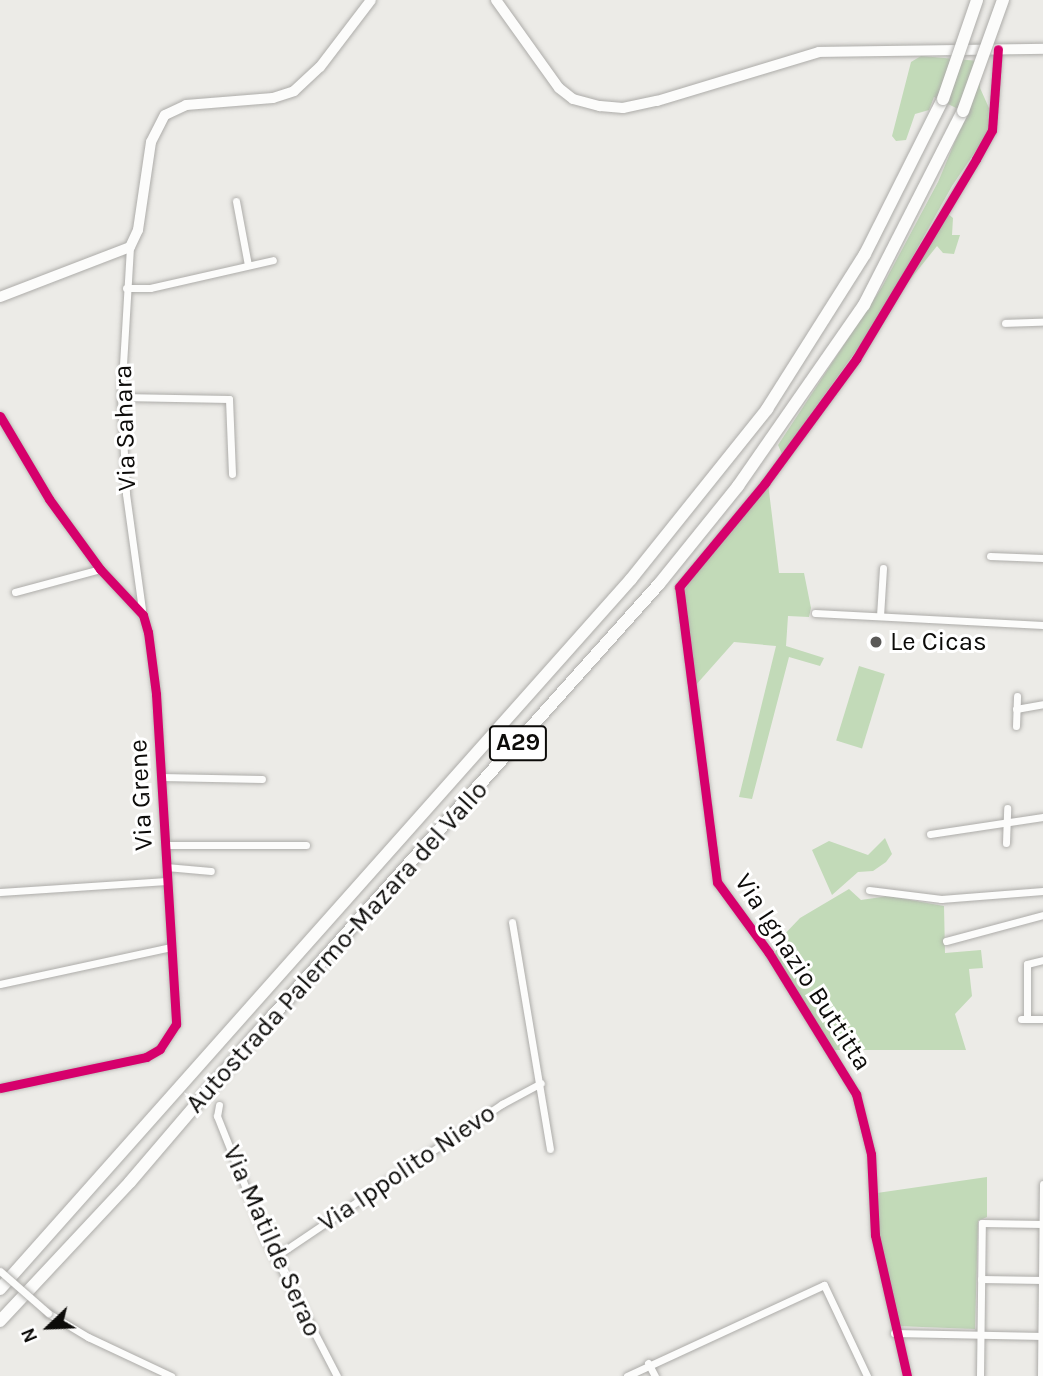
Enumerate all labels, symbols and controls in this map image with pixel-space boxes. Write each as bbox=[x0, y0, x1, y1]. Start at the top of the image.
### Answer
street label: Via Sahara bbox=[107, 364, 143, 492]
place label: Le Cicas bbox=[890, 626, 987, 658]
marker: Le Cicas bbox=[868, 634, 884, 650]
road number: A29 bbox=[488, 722, 548, 764]
street label: Via Grene bbox=[123, 739, 159, 851]
street label: Autostrada Palermo-Mazara del Vallo bbox=[180, 775, 494, 1119]
street label: Via Ignazio Buttitta bbox=[728, 868, 878, 1076]
street label: Via Ippolito Nievo bbox=[313, 1097, 501, 1239]
street label: Via Matilde Serao bbox=[216, 1141, 328, 1341]
north arrow bbox=[14, 1292, 84, 1362]
text: N bbox=[17, 1325, 42, 1346]

